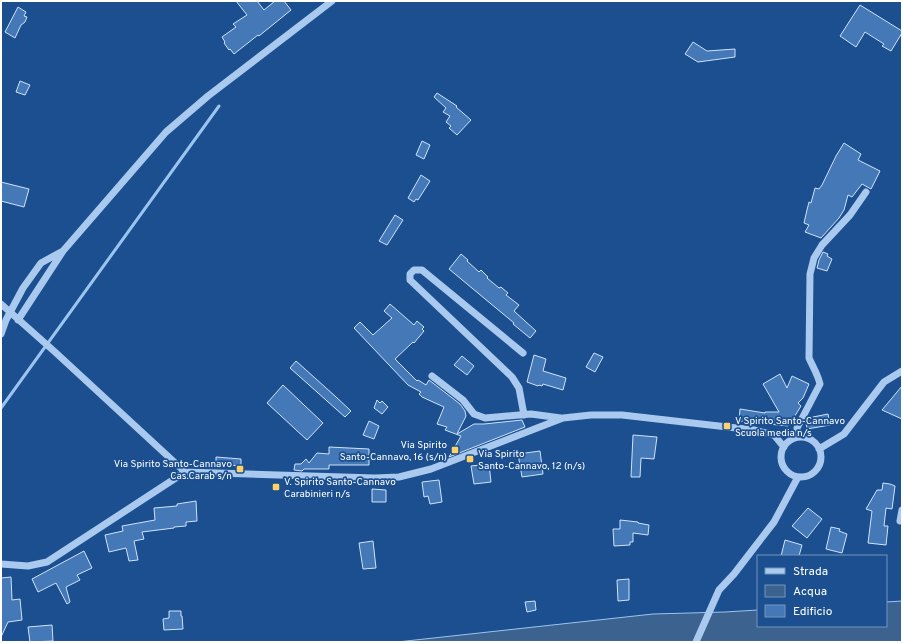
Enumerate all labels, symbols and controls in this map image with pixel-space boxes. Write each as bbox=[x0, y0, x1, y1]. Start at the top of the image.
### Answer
place label: V Spirito Santo-Cannavo Scuola media n/s bbox=[735, 415, 845, 440]
marker: V Spirito Santo-Cannavo Scuola media n/s bbox=[722, 421, 732, 431]
place label: Via Spirito Santo-Cannavo, 16 (s/n) bbox=[340, 439, 447, 464]
marker: Via Spirito Santo-Cannavo, 16 (s/n) bbox=[450, 445, 460, 455]
place label: Via Spirito Santo-Cannavo, 12 (n/s) bbox=[478, 448, 585, 473]
marker: Via Spirito Santo-Cannavo, 12 (n/s) bbox=[465, 454, 475, 464]
place label: Via Spirito Santo-Cannavo Cas.Carab s/n bbox=[114, 458, 232, 483]
marker: Via Spirito Santo-Cannavo Cas.Carab s/n bbox=[235, 464, 245, 474]
place label: V. Spirito Santo-Cannavo Carabinieri n/s bbox=[284, 476, 396, 501]
marker: V. Spirito Santo-Cannavo Carabinieri n/s bbox=[271, 482, 281, 492]
legend bbox=[757, 555, 887, 627]
text: Strada bbox=[793, 564, 828, 580]
text: Acqua bbox=[793, 584, 827, 600]
text: Edificio bbox=[793, 604, 833, 620]

